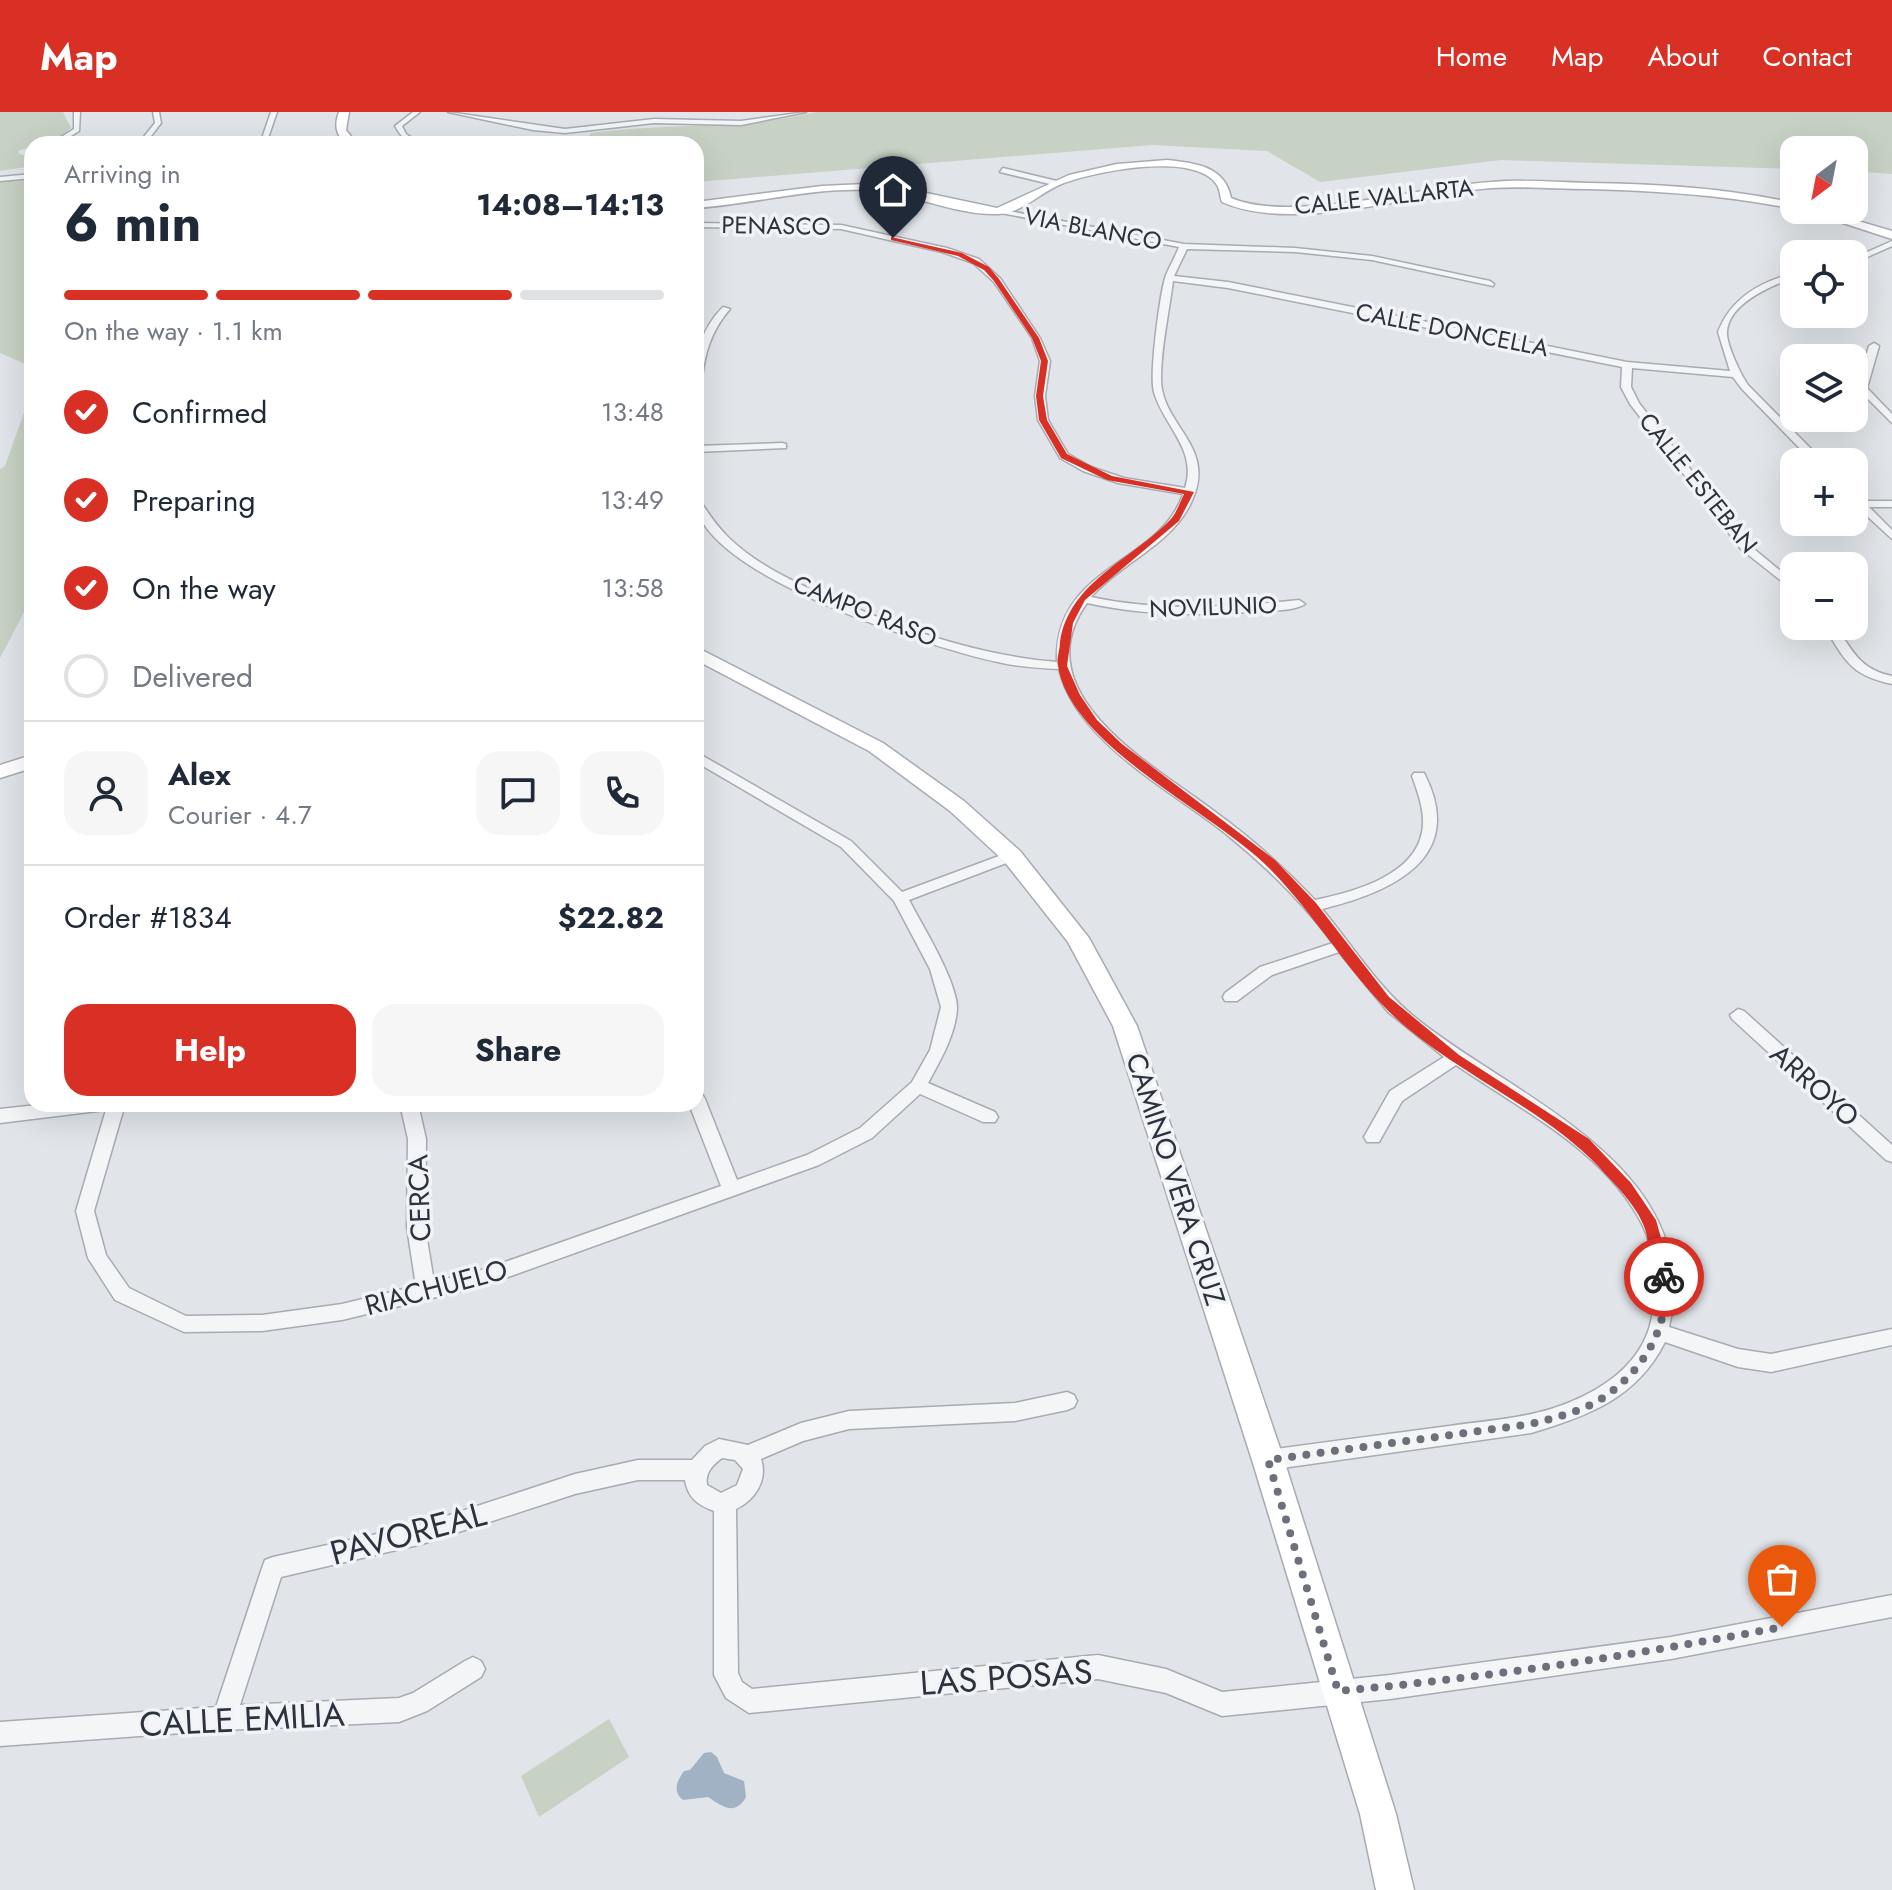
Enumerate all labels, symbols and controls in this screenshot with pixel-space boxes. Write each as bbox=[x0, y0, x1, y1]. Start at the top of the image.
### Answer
text: Map bbox=[40, 29, 118, 84]
text: Home bbox=[1436, 36, 1507, 77]
text: Map bbox=[1551, 36, 1603, 77]
text: About bbox=[1647, 36, 1719, 77]
text: Contact bbox=[1763, 36, 1852, 77]
north arrow bbox=[1780, 136, 1868, 224]
map controls bbox=[1780, 136, 1868, 640]
text: Arriving in bbox=[64, 155, 181, 193]
pin bbox=[859, 156, 927, 238]
icon: home bbox=[871, 168, 915, 212]
street label: CALLE VALLARTA bbox=[1293, 170, 1475, 223]
text: 14:08–14:13 bbox=[476, 183, 664, 226]
text: 6 min bbox=[64, 185, 201, 261]
street label: VIA BLANCO bbox=[1021, 198, 1165, 259]
street label: PENASCO bbox=[721, 207, 831, 244]
button: locate bbox=[1780, 240, 1868, 328]
street label: CALLE DONCELLA bbox=[1353, 294, 1552, 365]
text: On the way · 1.1 km bbox=[64, 312, 283, 350]
button: layers bbox=[1780, 344, 1868, 432]
icon: check bbox=[64, 390, 108, 434]
text: Confirmed bbox=[132, 391, 267, 434]
text: 13:48 bbox=[601, 393, 664, 431]
street label: CALLE ESTEBAN bbox=[1631, 405, 1766, 561]
button: + bbox=[1780, 448, 1868, 536]
icon: check bbox=[64, 478, 108, 522]
text: Preparing bbox=[132, 479, 256, 522]
text: 13:49 bbox=[600, 481, 664, 519]
button: − bbox=[1780, 552, 1868, 640]
icon: check bbox=[64, 566, 108, 610]
street label: CAMPO RASO bbox=[788, 566, 942, 655]
text: On the way bbox=[132, 567, 276, 610]
text: 13:58 bbox=[601, 569, 664, 607]
street label: NOVILUNIO bbox=[1148, 587, 1277, 626]
text: Delivered bbox=[132, 655, 253, 698]
button: person bbox=[64, 751, 148, 835]
button: chat bbox=[476, 751, 560, 835]
button: phone bbox=[580, 751, 664, 835]
text: Alex bbox=[168, 753, 231, 796]
text: Courier · 4.7 bbox=[168, 796, 312, 834]
text: Order #1834 bbox=[64, 896, 232, 939]
text: $22.82 bbox=[558, 896, 664, 939]
button: Help bbox=[64, 1004, 356, 1096]
button: Share bbox=[372, 1004, 664, 1096]
street label: ARROYO bbox=[1761, 1034, 1868, 1137]
street label: CAMINO VERA CRUZ bbox=[1115, 1048, 1236, 1311]
street label: CERCA bbox=[397, 1153, 442, 1242]
courier bbox=[1624, 1237, 1704, 1317]
street label: RIACHUELO bbox=[360, 1249, 512, 1326]
icon: bike bbox=[1642, 1255, 1686, 1299]
street label: PAVOREAL bbox=[325, 1489, 492, 1578]
pin bbox=[1748, 1545, 1816, 1627]
icon: bag bbox=[1760, 1557, 1804, 1601]
street label: LAS POSAS bbox=[918, 1647, 1094, 1708]
street label: CALLE EMILIA bbox=[138, 1690, 346, 1749]

